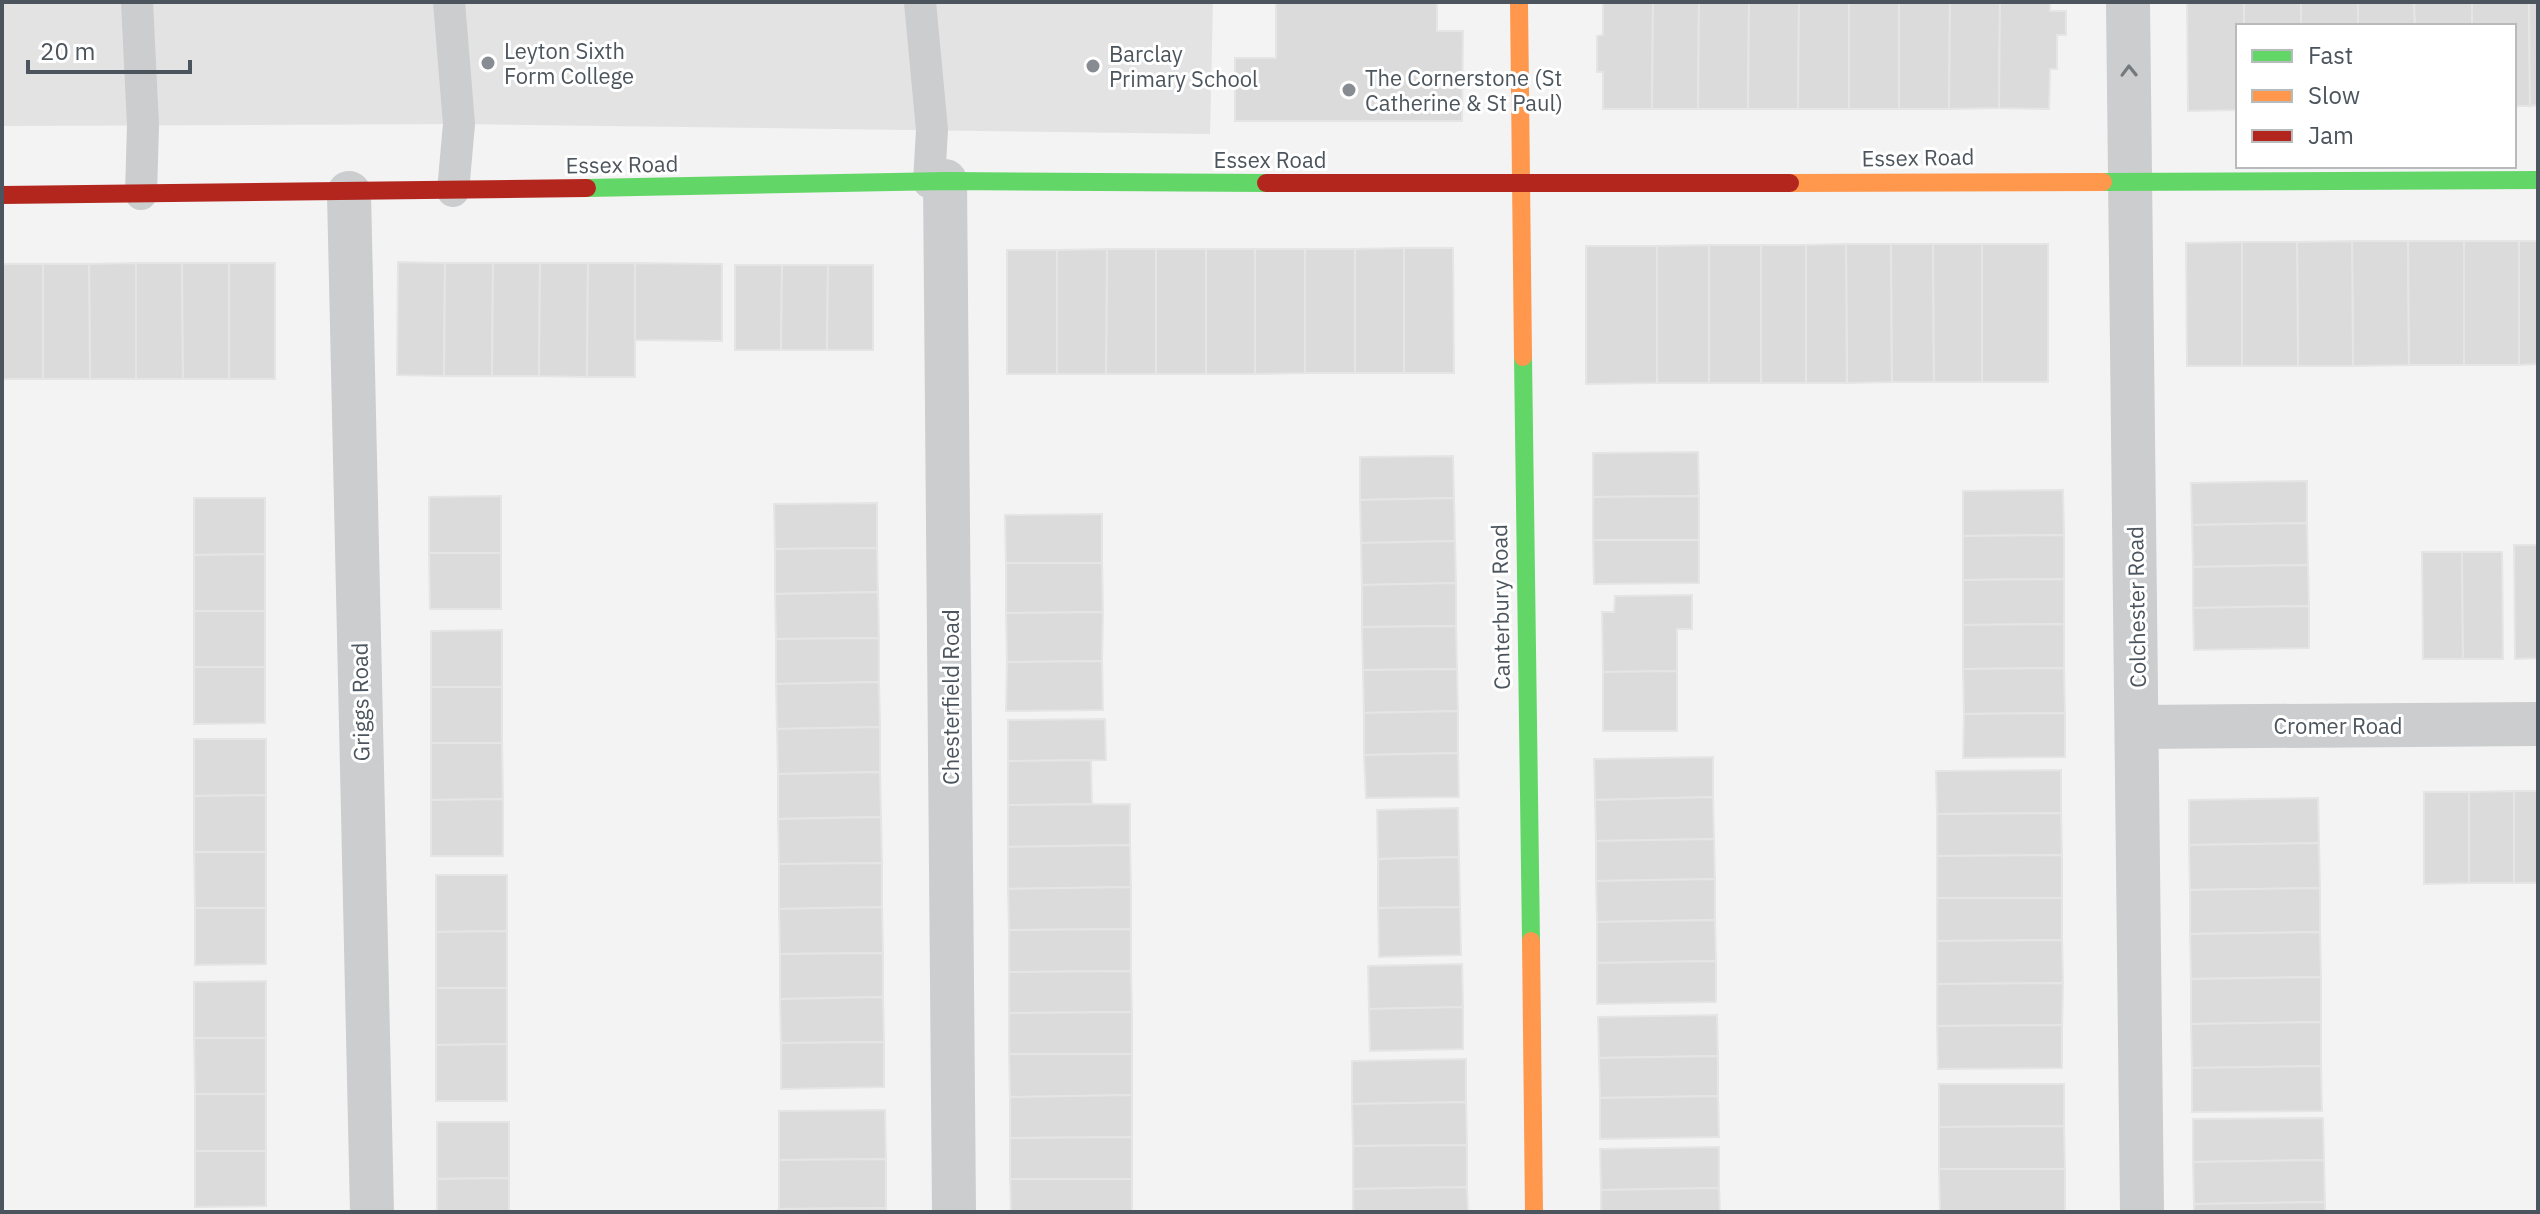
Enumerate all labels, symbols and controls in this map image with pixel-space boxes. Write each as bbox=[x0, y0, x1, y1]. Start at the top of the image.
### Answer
scale bar bbox=[28, 24, 190, 74]
legend bbox=[2236, 24, 2516, 168]
text: 20 m bbox=[40, 35, 95, 67]
place label: Leyton Sixth Form College bbox=[504, 36, 634, 90]
place label: Barclay Primary School bbox=[1109, 39, 1258, 93]
text: Fast bbox=[2308, 39, 2353, 71]
marker: Leyton Sixth Form College bbox=[479, 54, 497, 72]
marker: Barclay Primary School bbox=[1084, 57, 1102, 75]
place label: The Cornerstone (St Catherine & St Paul) bbox=[1365, 63, 1563, 117]
one-way arrow bbox=[2120, 64, 2138, 77]
text: Slow bbox=[2308, 79, 2360, 111]
marker: The Cornerstone (St Catherine & St Paul) bbox=[1340, 81, 1358, 99]
text: Jam bbox=[2308, 119, 2354, 151]
street label: Essex Road bbox=[1861, 142, 1975, 172]
street label: Essex Road bbox=[1214, 145, 1326, 174]
street label: Essex Road bbox=[565, 149, 679, 179]
street label: Canterbury Road bbox=[1484, 524, 1516, 690]
street label: Colchester Road bbox=[2120, 526, 2152, 688]
street label: Chesterfield Road bbox=[936, 609, 965, 785]
street label: Griggs Road bbox=[344, 642, 376, 762]
street label: Cromer Road bbox=[2273, 711, 2403, 740]

